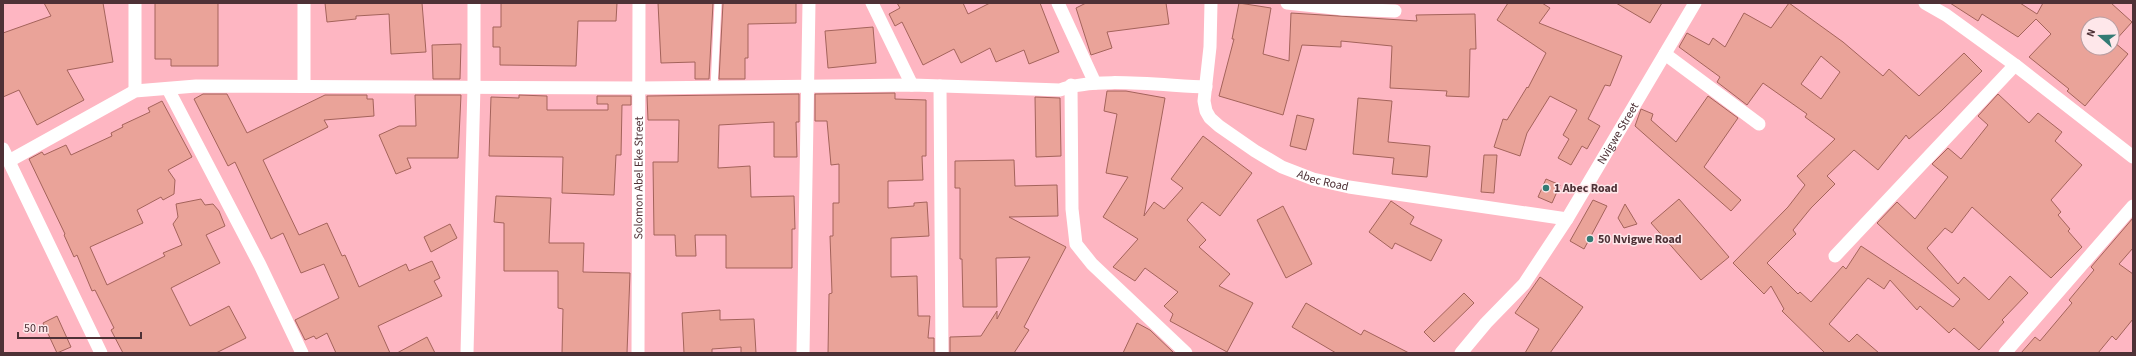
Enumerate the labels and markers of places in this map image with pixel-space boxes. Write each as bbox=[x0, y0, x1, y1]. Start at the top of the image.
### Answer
place label: 1 Abec Road bbox=[1554, 180, 1618, 197]
marker: 1 Abec Road bbox=[1541, 183, 1551, 193]
place label: 50 Nvigwe Road bbox=[1598, 231, 1682, 248]
marker: 50 Nvigwe Road bbox=[1585, 234, 1595, 244]

